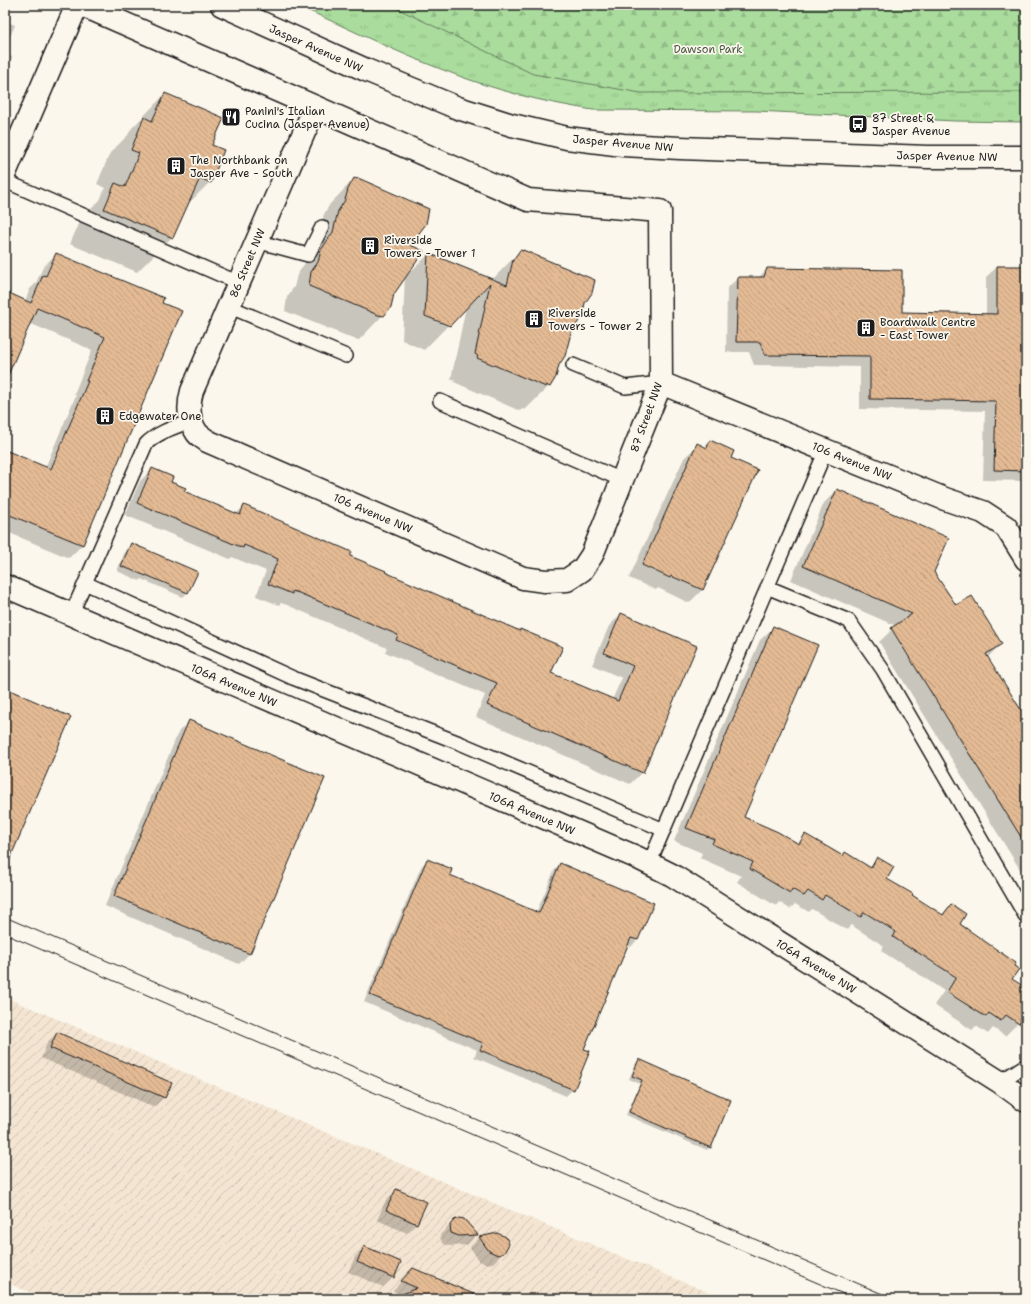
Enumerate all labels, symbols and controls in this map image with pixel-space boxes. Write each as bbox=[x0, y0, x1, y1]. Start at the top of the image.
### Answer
street label: Jasper Avenue NW bbox=[267, 21, 365, 76]
park label: Dawson Park bbox=[673, 42, 743, 57]
place label: Panini's Italian Cucina (Jasper Avenue) bbox=[245, 104, 370, 132]
restaurant icon: Panini's Italian Cucina (Jasper Avenue) bbox=[220, 106, 242, 128]
place label: 87 Street & Jasper Avenue bbox=[872, 111, 951, 139]
bus stop icon: 87 Street & Jasper Avenue bbox=[847, 113, 869, 135]
street label: Jasper Avenue NW bbox=[572, 132, 674, 155]
street label: Jasper Avenue NW bbox=[896, 148, 998, 165]
place label: The Northbank on Jasper Ave - South bbox=[190, 153, 293, 181]
building icon: The Northbank on Jasper Ave - South bbox=[165, 155, 187, 177]
street label: 86 Street NW bbox=[226, 226, 269, 300]
place label: Riverside Towers - Tower 1 bbox=[384, 233, 476, 261]
building icon: Riverside Towers - Tower 1 bbox=[359, 235, 381, 257]
place label: Riverside Towers - Tower 2 bbox=[548, 306, 643, 334]
building icon: Riverside Towers - Tower 2 bbox=[523, 308, 545, 330]
place label: Boardwalk Centre - East Tower bbox=[880, 315, 976, 343]
building icon: Boardwalk Centre - East Tower bbox=[855, 317, 877, 339]
street label: 87 Street NW bbox=[627, 380, 666, 454]
building icon: Edgewater One bbox=[94, 405, 116, 427]
place label: Edgewater One bbox=[119, 409, 201, 424]
street label: 106 Avenue NW bbox=[810, 439, 894, 484]
street label: 106 Avenue NW bbox=[331, 490, 415, 537]
street label: 106A Avenue NW bbox=[188, 660, 280, 711]
street label: 106A Avenue NW bbox=[486, 788, 578, 839]
street label: 106A Avenue NW bbox=[773, 936, 859, 998]

